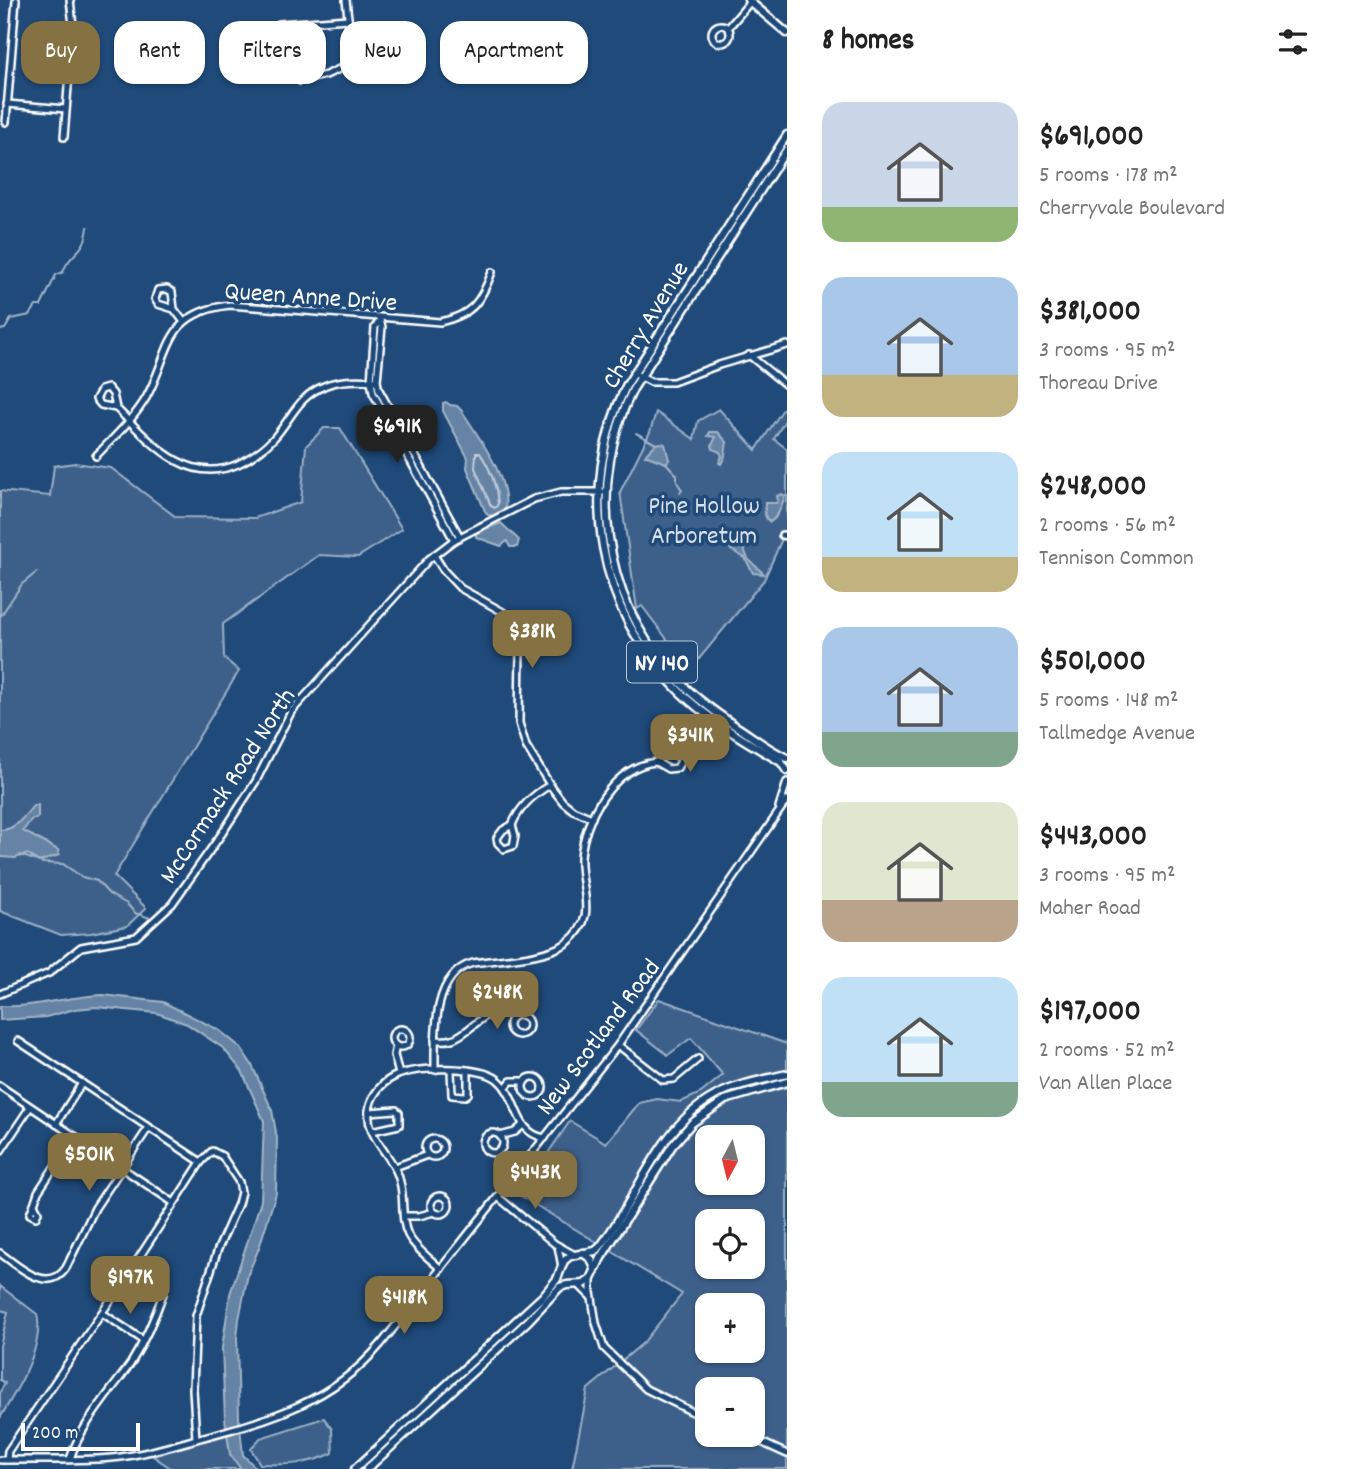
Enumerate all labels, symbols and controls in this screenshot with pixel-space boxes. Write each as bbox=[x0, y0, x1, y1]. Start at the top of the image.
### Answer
chip: Buy bbox=[21, 21, 100, 84]
chip: Rent bbox=[114, 21, 205, 84]
chip: Filters bbox=[219, 21, 326, 84]
chip: New bbox=[340, 21, 426, 84]
chip: Apartment bbox=[440, 21, 588, 84]
text: 8 homes bbox=[822, 21, 914, 64]
icon: filters bbox=[1274, 23, 1312, 61]
text: $691,000 bbox=[1039, 117, 1144, 160]
icon: home bbox=[878, 130, 962, 214]
text: 5 rooms · 178 m² bbox=[1039, 160, 1178, 193]
text: Cherryvale Boulevard bbox=[1039, 193, 1225, 226]
street label: Cherry Avenue bbox=[594, 255, 700, 397]
street label: Queen Anne Drive bbox=[223, 274, 398, 323]
text: $381,000 bbox=[1039, 292, 1141, 335]
icon: home bbox=[878, 305, 962, 389]
text: 3 rooms · 95 m² bbox=[1039, 335, 1175, 368]
text: Thoreau Drive bbox=[1039, 368, 1158, 401]
pin: $691K bbox=[348, 406, 446, 465]
text: $691K bbox=[372, 411, 422, 444]
text: $248,000 bbox=[1039, 467, 1147, 510]
icon: home bbox=[878, 480, 962, 564]
park label: Pine Hollow Arboretum bbox=[648, 489, 760, 556]
text: 2 rooms · 56 m² bbox=[1039, 510, 1176, 543]
text: Tennison Common bbox=[1039, 543, 1194, 576]
pin: $381K bbox=[483, 610, 581, 670]
text: $381K bbox=[509, 616, 555, 649]
road number: NY 140 bbox=[627, 642, 697, 682]
text: $501,000 bbox=[1039, 642, 1146, 685]
icon: home bbox=[878, 655, 962, 739]
street label: McCormack Road North bbox=[152, 682, 306, 892]
text: 5 rooms · 148 m² bbox=[1039, 685, 1178, 718]
pin: $341K bbox=[641, 714, 739, 774]
text: Tallmedge Avenue bbox=[1039, 718, 1195, 751]
text: $341K bbox=[666, 720, 714, 753]
text: $443,000 bbox=[1039, 817, 1147, 860]
icon: home bbox=[878, 830, 962, 914]
text: 3 rooms · 95 m² bbox=[1039, 860, 1175, 893]
text: Maher Road bbox=[1039, 893, 1141, 926]
street label: New Scotland Road bbox=[529, 952, 671, 1124]
pin: $248K bbox=[448, 972, 546, 1031]
text: $248K bbox=[471, 977, 523, 1010]
text: $197,000 bbox=[1039, 992, 1141, 1035]
icon: home bbox=[878, 1005, 962, 1089]
text: 2 rooms · 52 m² bbox=[1039, 1035, 1175, 1068]
text: Van Allen Place bbox=[1039, 1068, 1172, 1101]
north arrow bbox=[695, 1125, 765, 1195]
map controls bbox=[695, 1125, 765, 1447]
pin: $501K bbox=[40, 1134, 138, 1193]
text: $501K bbox=[64, 1139, 114, 1172]
pin: $443K bbox=[486, 1152, 584, 1211]
text: $443K bbox=[509, 1157, 561, 1190]
button: locate bbox=[695, 1209, 765, 1279]
pin: $197K bbox=[81, 1256, 179, 1316]
text: $197K bbox=[107, 1262, 153, 1295]
pin: $418K bbox=[355, 1276, 453, 1336]
text: $418K bbox=[381, 1282, 427, 1315]
button: + bbox=[695, 1293, 765, 1363]
button: − bbox=[695, 1377, 765, 1447]
scale bar bbox=[21, 1420, 140, 1452]
text: 200 m bbox=[32, 1421, 78, 1448]

